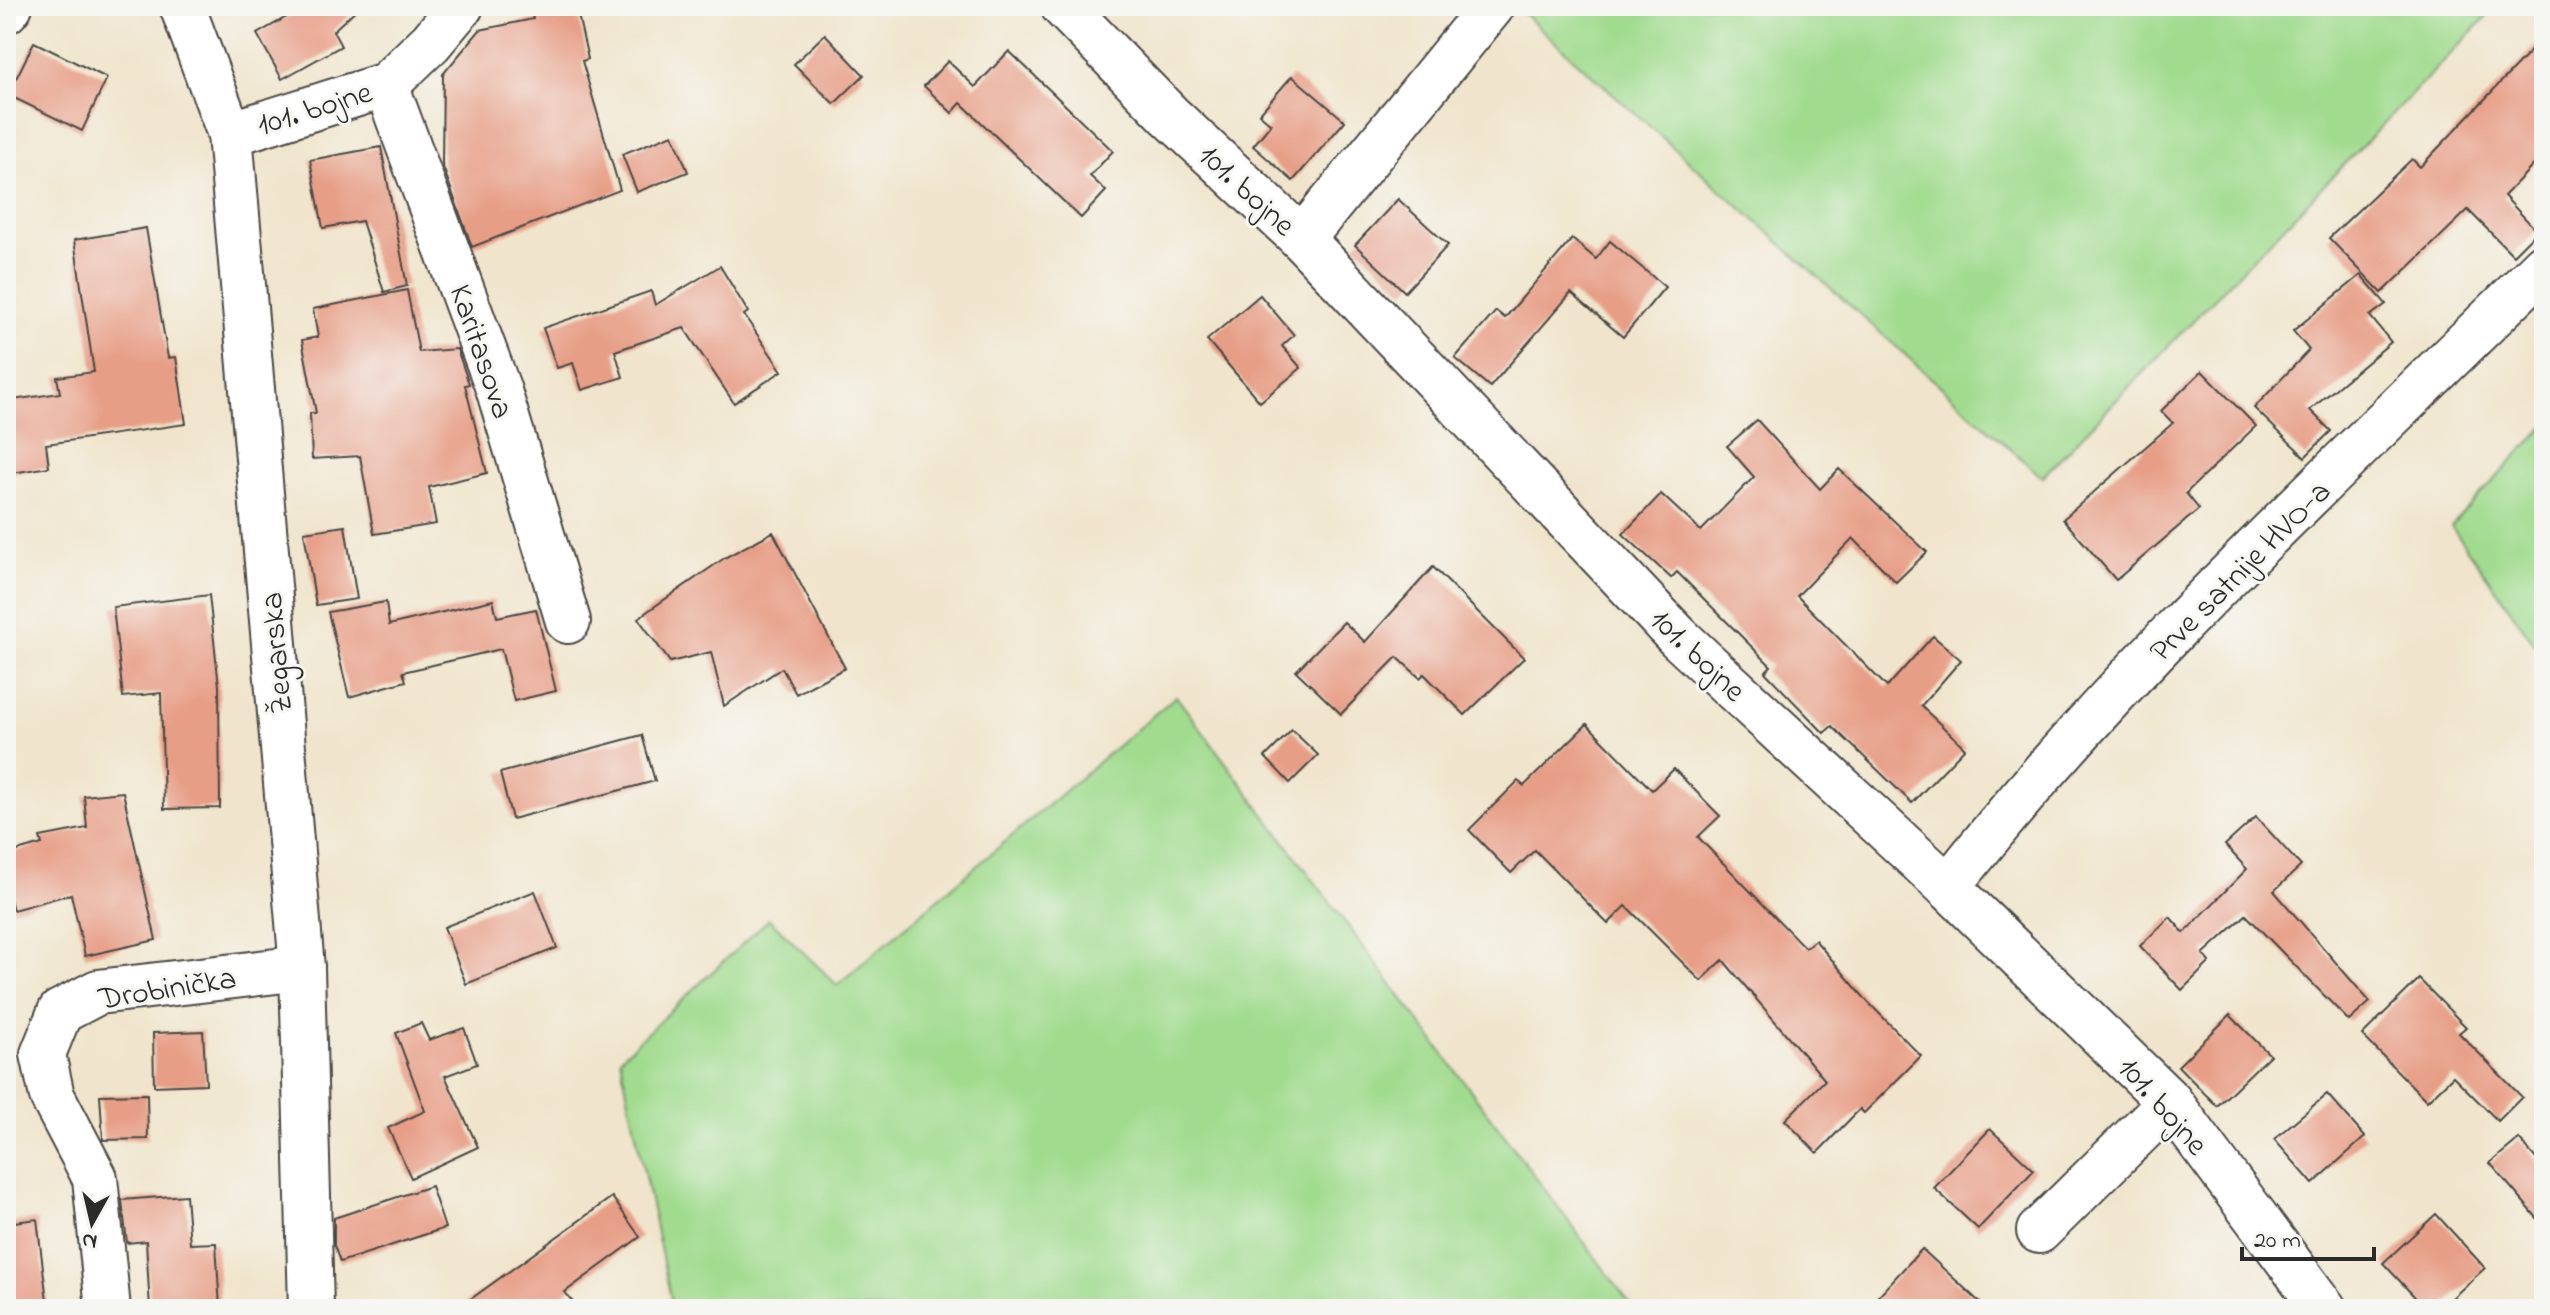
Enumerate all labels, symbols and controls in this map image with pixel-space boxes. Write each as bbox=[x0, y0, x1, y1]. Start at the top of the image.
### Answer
street label: 101. bojne bbox=[252, 70, 379, 150]
street label: 101. bojne bbox=[1186, 134, 1305, 249]
street label: Karitasova bbox=[435, 279, 525, 426]
street label: Prve satnije HVO-a bbox=[2140, 471, 2343, 674]
street label: Žegarska bbox=[250, 590, 307, 715]
street label: 101. bojne bbox=[1638, 599, 1756, 715]
street label: Drobinička bbox=[94, 956, 240, 1025]
street label: 101. bojne bbox=[2105, 1047, 2218, 1168]
north arrow bbox=[52, 1183, 132, 1263]
scale bar bbox=[2242, 1211, 2374, 1261]
text: N bbox=[80, 1223, 99, 1257]
text: 20 m bbox=[2254, 1224, 2301, 1259]

